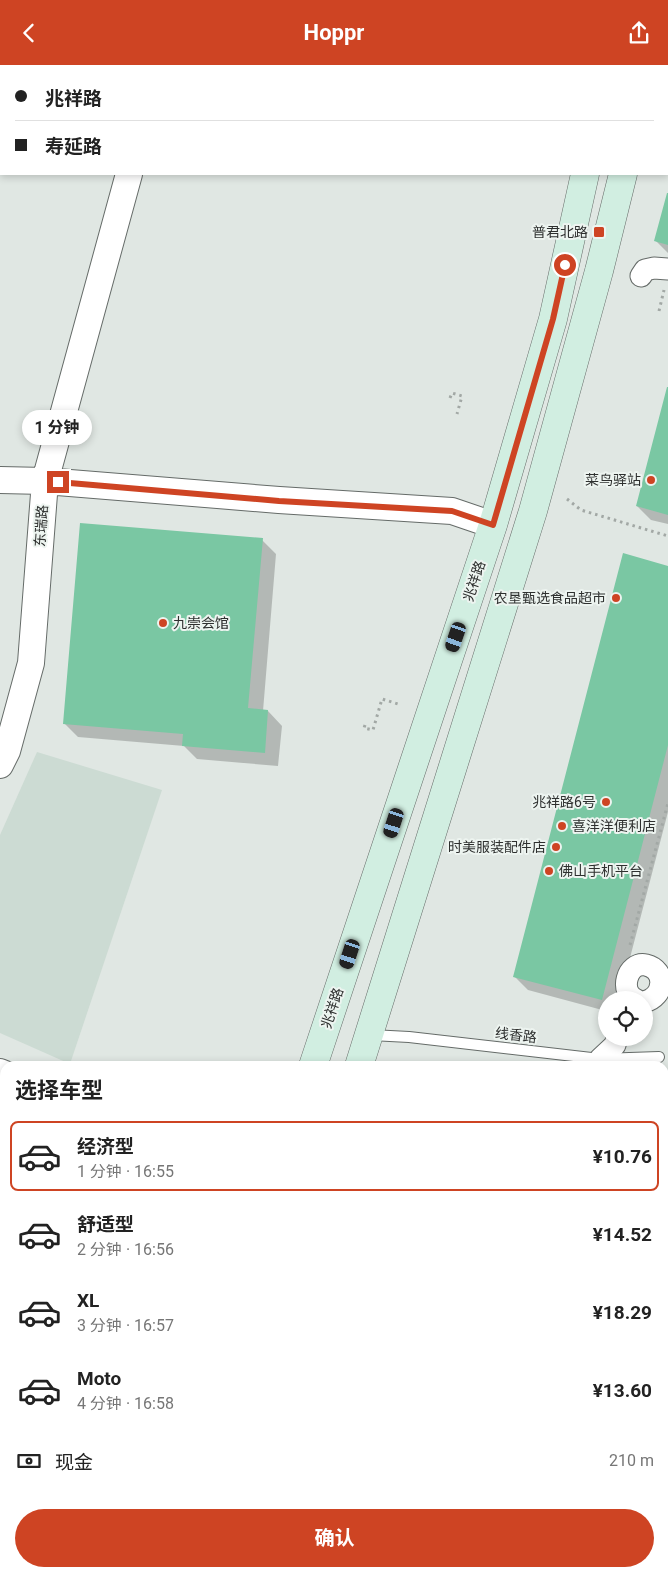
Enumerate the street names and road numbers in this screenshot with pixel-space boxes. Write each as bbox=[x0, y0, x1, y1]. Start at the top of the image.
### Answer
street label: 东瑞路 bbox=[32, 504, 50, 548]
street label: 兆祥路 bbox=[460, 559, 488, 603]
street label: 兆祥路 bbox=[318, 986, 346, 1030]
street label: 线香路 bbox=[494, 1025, 538, 1045]

